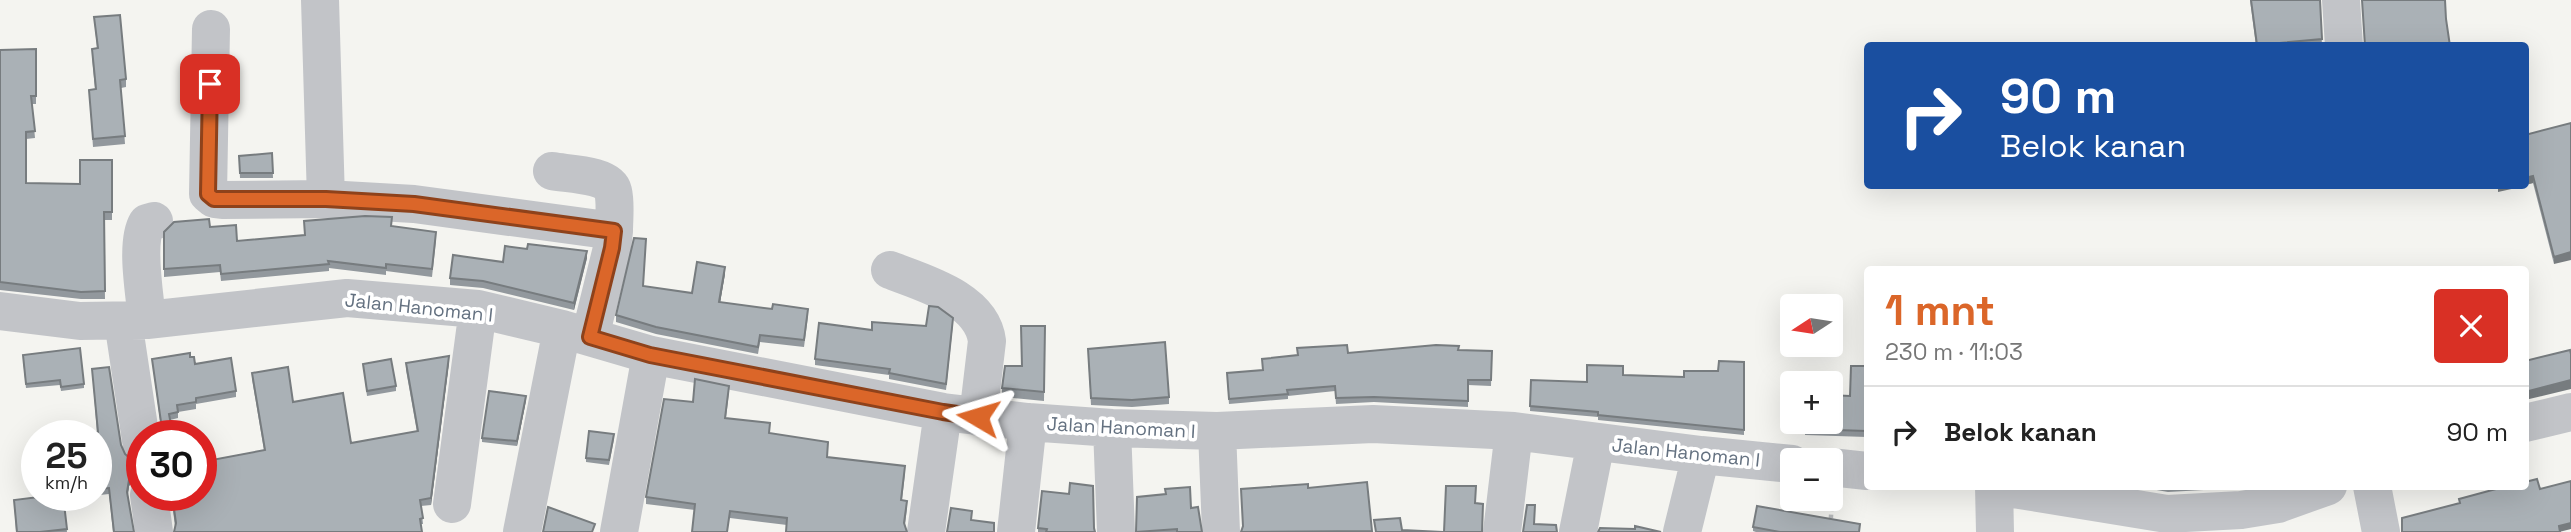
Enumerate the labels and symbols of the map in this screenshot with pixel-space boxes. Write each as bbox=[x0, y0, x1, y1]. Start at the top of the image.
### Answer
pin bbox=[180, 54, 240, 114]
street label: Jalan Hanoman I bbox=[344, 287, 494, 328]
north arrow bbox=[1780, 294, 1843, 357]
position arrow bbox=[941, 380, 1015, 454]
street label: Jalan Hanoman I bbox=[1046, 411, 1196, 444]
speed limit sign: 30 bbox=[126, 420, 217, 511]
street label: Jalan Hanoman I bbox=[1611, 432, 1761, 473]

